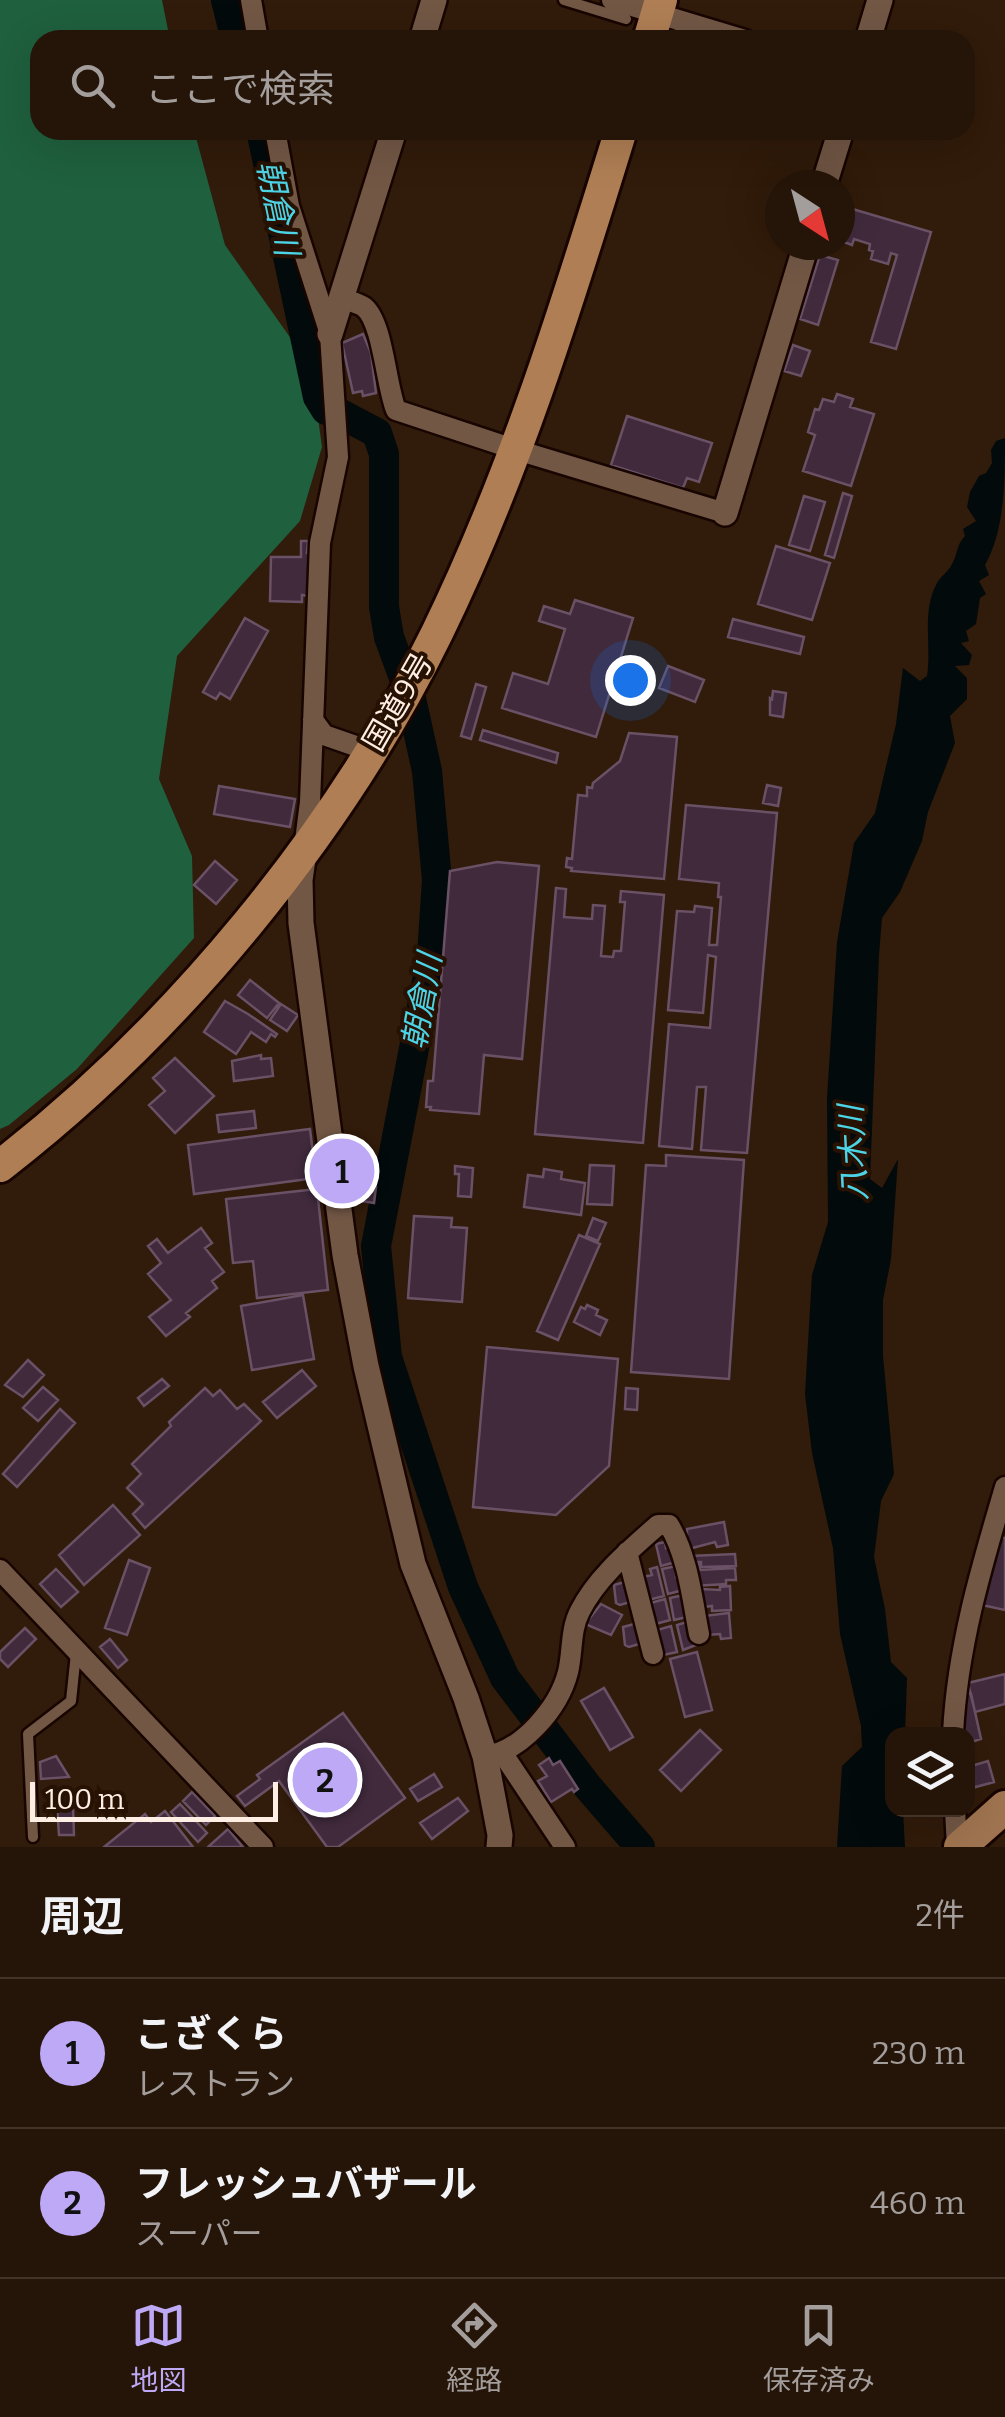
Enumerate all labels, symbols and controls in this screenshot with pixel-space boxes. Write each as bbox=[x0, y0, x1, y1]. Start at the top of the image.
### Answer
search box bbox=[30, 30, 975, 140]
icon: search bbox=[65, 58, 120, 113]
text: ここで検索 bbox=[145, 66, 335, 112]
water label: 朝倉川 bbox=[249, 157, 307, 262]
north arrow bbox=[765, 170, 855, 260]
street label: 国道9号 bbox=[356, 646, 440, 758]
your location bbox=[605, 655, 656, 706]
water label: 朝倉川 bbox=[395, 947, 450, 1052]
water label: 八木川 bbox=[831, 1101, 874, 1202]
pin: 1 bbox=[310, 1134, 374, 1208]
map controls bbox=[885, 1727, 975, 1817]
button: layers bbox=[885, 1727, 975, 1817]
pin: 2 bbox=[292, 1742, 358, 1818]
scale bar bbox=[30, 1777, 278, 1822]
text: 100 m bbox=[45, 1783, 125, 1816]
text: 周辺 bbox=[40, 1892, 124, 1942]
text: 2件 bbox=[916, 1896, 965, 1934]
text: こざくら bbox=[135, 2011, 287, 2057]
text: 1 bbox=[66, 2034, 79, 2072]
text: 230 m bbox=[872, 2034, 965, 2072]
text: レストラン bbox=[135, 2065, 295, 2103]
text: フレッシュバザール bbox=[135, 2161, 477, 2207]
text: 2 bbox=[63, 2184, 82, 2222]
text: 460 m bbox=[870, 2184, 965, 2222]
text: スーパー bbox=[135, 2215, 263, 2253]
tab: 地図 bbox=[130, 2298, 186, 2398]
tab: 経路 bbox=[446, 2298, 503, 2398]
tab: 保存済み bbox=[763, 2298, 875, 2398]

